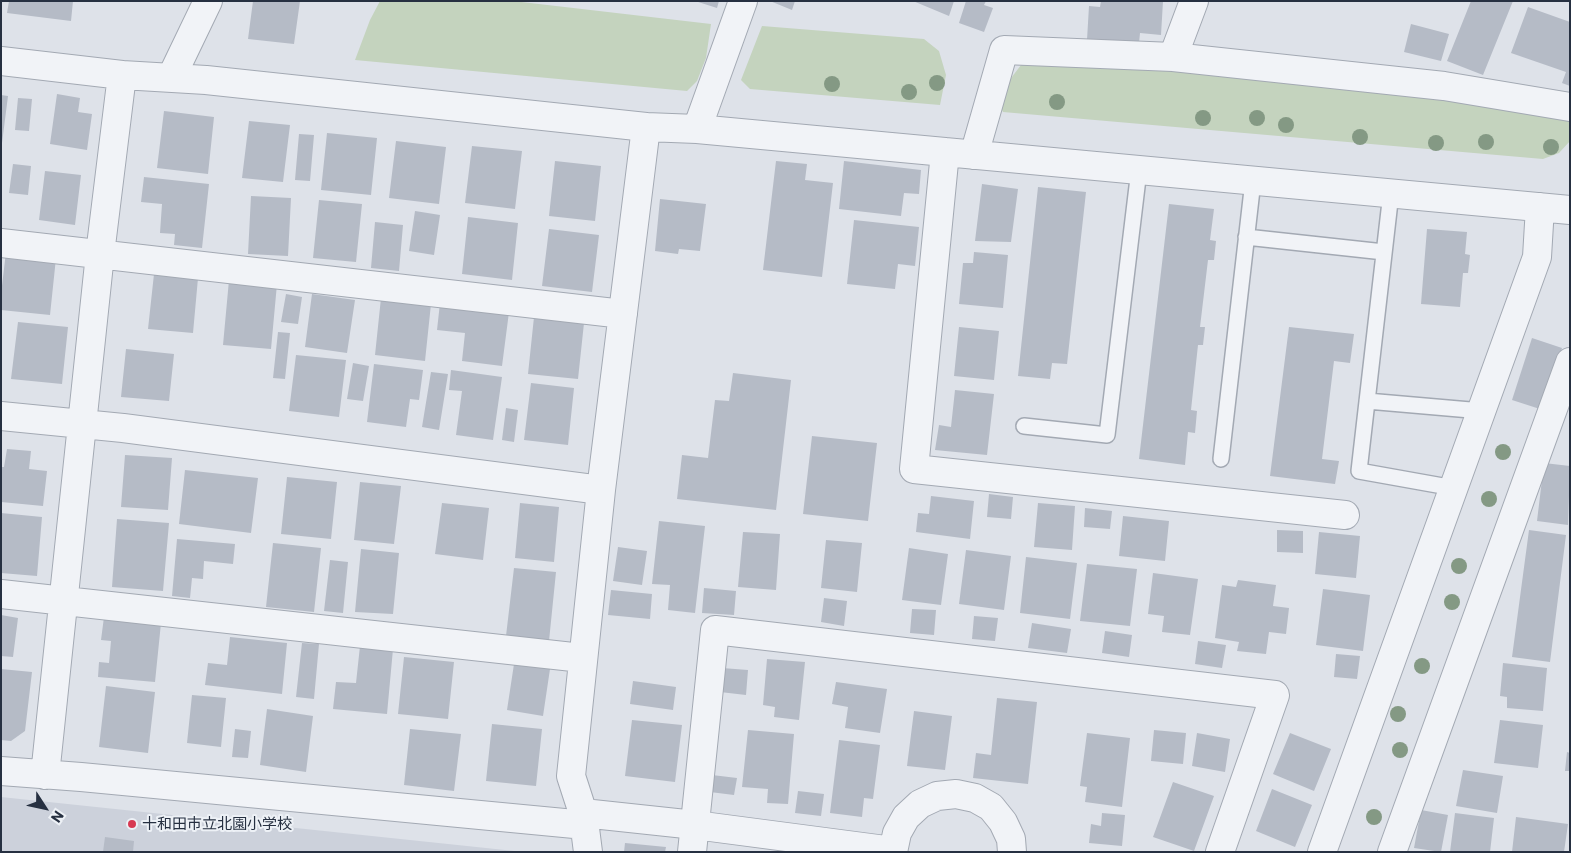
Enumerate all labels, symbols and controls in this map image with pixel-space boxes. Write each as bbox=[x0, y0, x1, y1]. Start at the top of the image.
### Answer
north arrow bbox=[20, 783, 70, 833]
text: N bbox=[48, 808, 68, 826]
place label: 十和田市立北園小学校 bbox=[142, 815, 292, 833]
marker: 十和田市立北園小学校 bbox=[126, 818, 138, 830]

